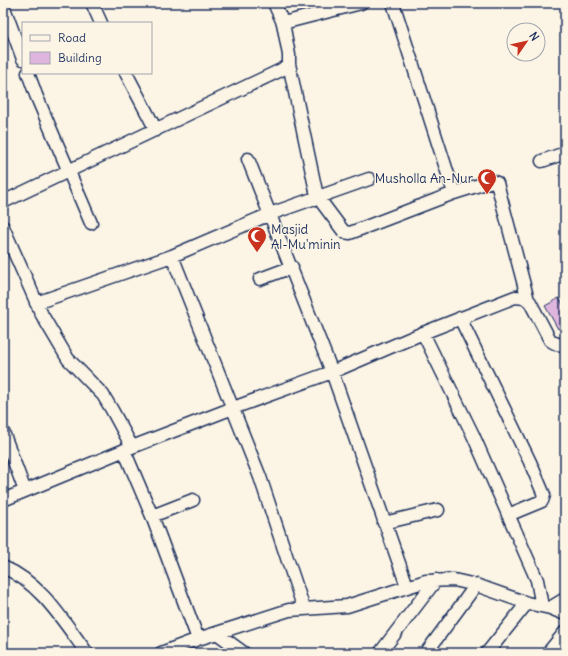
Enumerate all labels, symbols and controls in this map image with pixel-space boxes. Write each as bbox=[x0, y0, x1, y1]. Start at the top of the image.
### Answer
legend bbox=[22, 22, 152, 74]
north arrow bbox=[506, 22, 546, 62]
text: N bbox=[526, 29, 542, 43]
text: Road bbox=[58, 30, 86, 45]
text: Building bbox=[58, 50, 102, 65]
mosque icon: Musholla An-Nur bbox=[476, 167, 498, 195]
place label: Musholla An-Nur bbox=[375, 170, 474, 187]
place label: Masjid Al-Mu'minin bbox=[271, 221, 341, 253]
mosque icon: Masjid Al-Mu'minin bbox=[246, 225, 268, 253]

